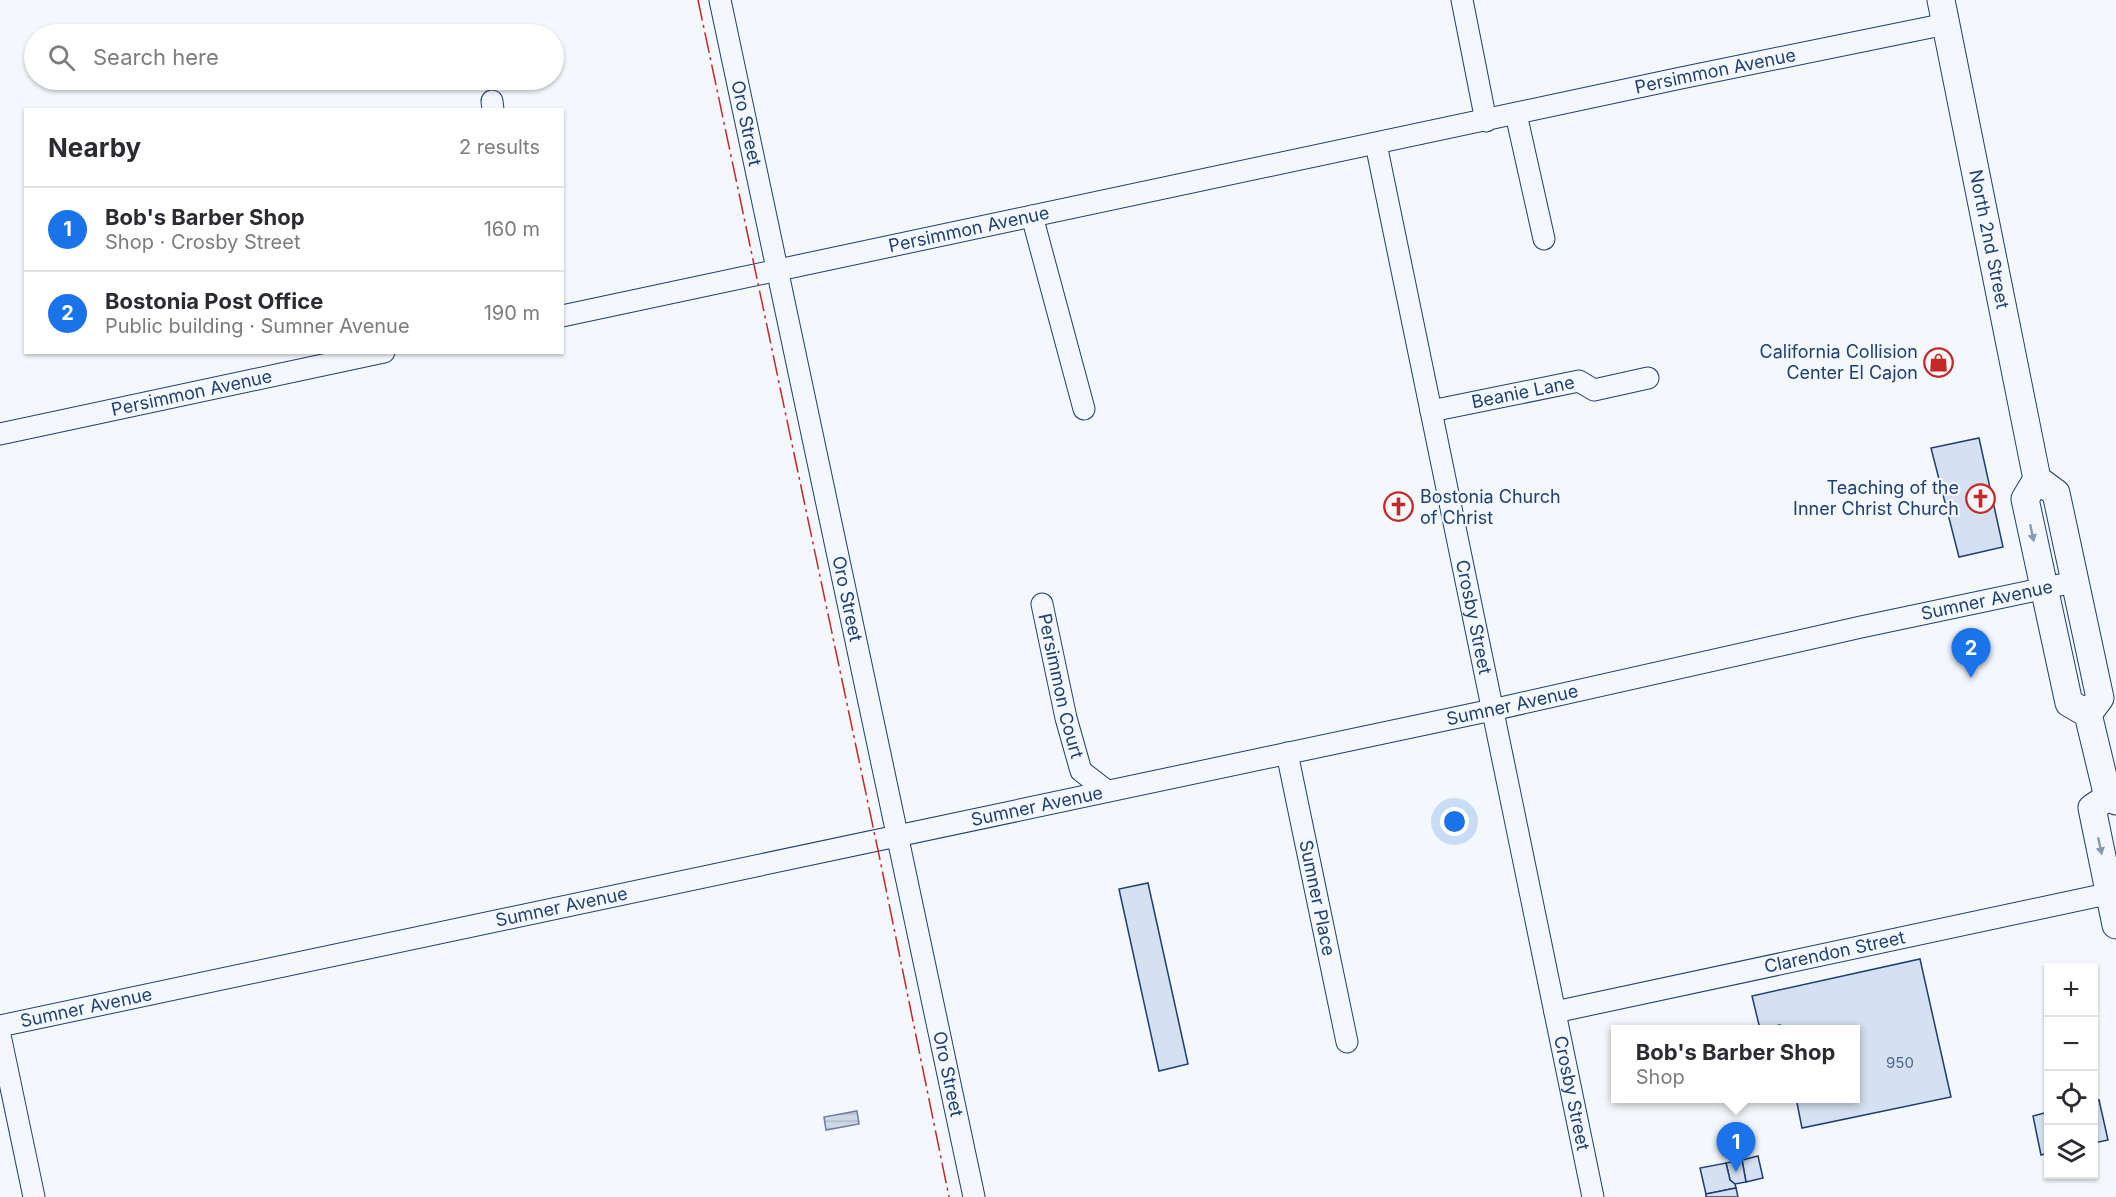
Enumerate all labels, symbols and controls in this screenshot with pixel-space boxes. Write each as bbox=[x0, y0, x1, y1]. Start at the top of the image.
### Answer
search box bbox=[24, 24, 564, 90]
icon: search bbox=[45, 41, 78, 74]
text: Search here bbox=[93, 44, 219, 70]
street label: Persimmon Avenue bbox=[1633, 44, 1798, 98]
street label: Oro Street bbox=[727, 78, 766, 168]
text: Nearby bbox=[48, 132, 141, 163]
text: 2 results bbox=[459, 135, 540, 159]
street label: North 2nd Street bbox=[1965, 168, 2014, 311]
street label: Persimmon Avenue bbox=[886, 202, 1051, 256]
text: Bob's Barber Shop bbox=[105, 204, 305, 230]
text: 1 bbox=[63, 217, 72, 241]
text: 160 m bbox=[484, 217, 540, 241]
text: Shop · Crosby Street bbox=[105, 230, 300, 254]
text: Bostonia Post Office bbox=[105, 288, 323, 314]
text: 2 bbox=[61, 301, 74, 325]
text: 190 m bbox=[484, 301, 540, 325]
text: Public building · Sumner Avenue bbox=[105, 314, 410, 338]
place label: California Collision Center El Cajon bbox=[1760, 341, 1918, 383]
shop icon: California Collision Center El Cajon bbox=[1923, 346, 1955, 378]
street label: Persimmon Avenue bbox=[109, 365, 274, 420]
street label: Beanie Lane bbox=[1470, 371, 1576, 413]
place label: Teaching of the Inner Christ Church bbox=[1793, 477, 1959, 519]
church icon: Teaching of the Inner Christ Church bbox=[1964, 482, 1996, 514]
place label: Bostonia Church of Christ bbox=[1420, 486, 1561, 528]
church icon: Bostonia Church of Christ bbox=[1383, 491, 1415, 523]
one-way arrow bbox=[2028, 524, 2038, 543]
street label: Oro Street bbox=[828, 554, 867, 643]
street label: Crosby Street bbox=[1452, 558, 1496, 676]
street label: Sumner Avenue bbox=[1919, 576, 2055, 624]
street label: Persimmon Court bbox=[1034, 611, 1088, 761]
pin: 2 bbox=[1952, 628, 1990, 678]
street label: Sumner Avenue bbox=[1445, 680, 1580, 729]
street label: Sumner Avenue bbox=[969, 782, 1105, 830]
your location bbox=[1440, 807, 1469, 836]
one-way arrow bbox=[2095, 837, 2105, 855]
street label: Sumner Place bbox=[1295, 838, 1340, 958]
street label: Sumner Avenue bbox=[494, 882, 629, 931]
street label: Clarendon Street bbox=[1762, 926, 1907, 977]
map controls bbox=[2044, 963, 2098, 1179]
button: + bbox=[2044, 963, 2098, 1017]
street label: Sumner Avenue bbox=[18, 983, 154, 1031]
button: − bbox=[2044, 1017, 2098, 1071]
popup bbox=[1611, 1025, 1860, 1103]
street label: Oro Street bbox=[929, 1029, 968, 1119]
street label: Crosby Street bbox=[1550, 1034, 1594, 1152]
text: Bob's Barber Shop bbox=[1636, 1039, 1835, 1065]
house number: 950 bbox=[1886, 1053, 1914, 1072]
text: Shop bbox=[1636, 1065, 1685, 1089]
button: locate bbox=[2044, 1071, 2098, 1125]
pin: 1 bbox=[1716, 1122, 1756, 1172]
button: layers bbox=[2044, 1125, 2098, 1179]

